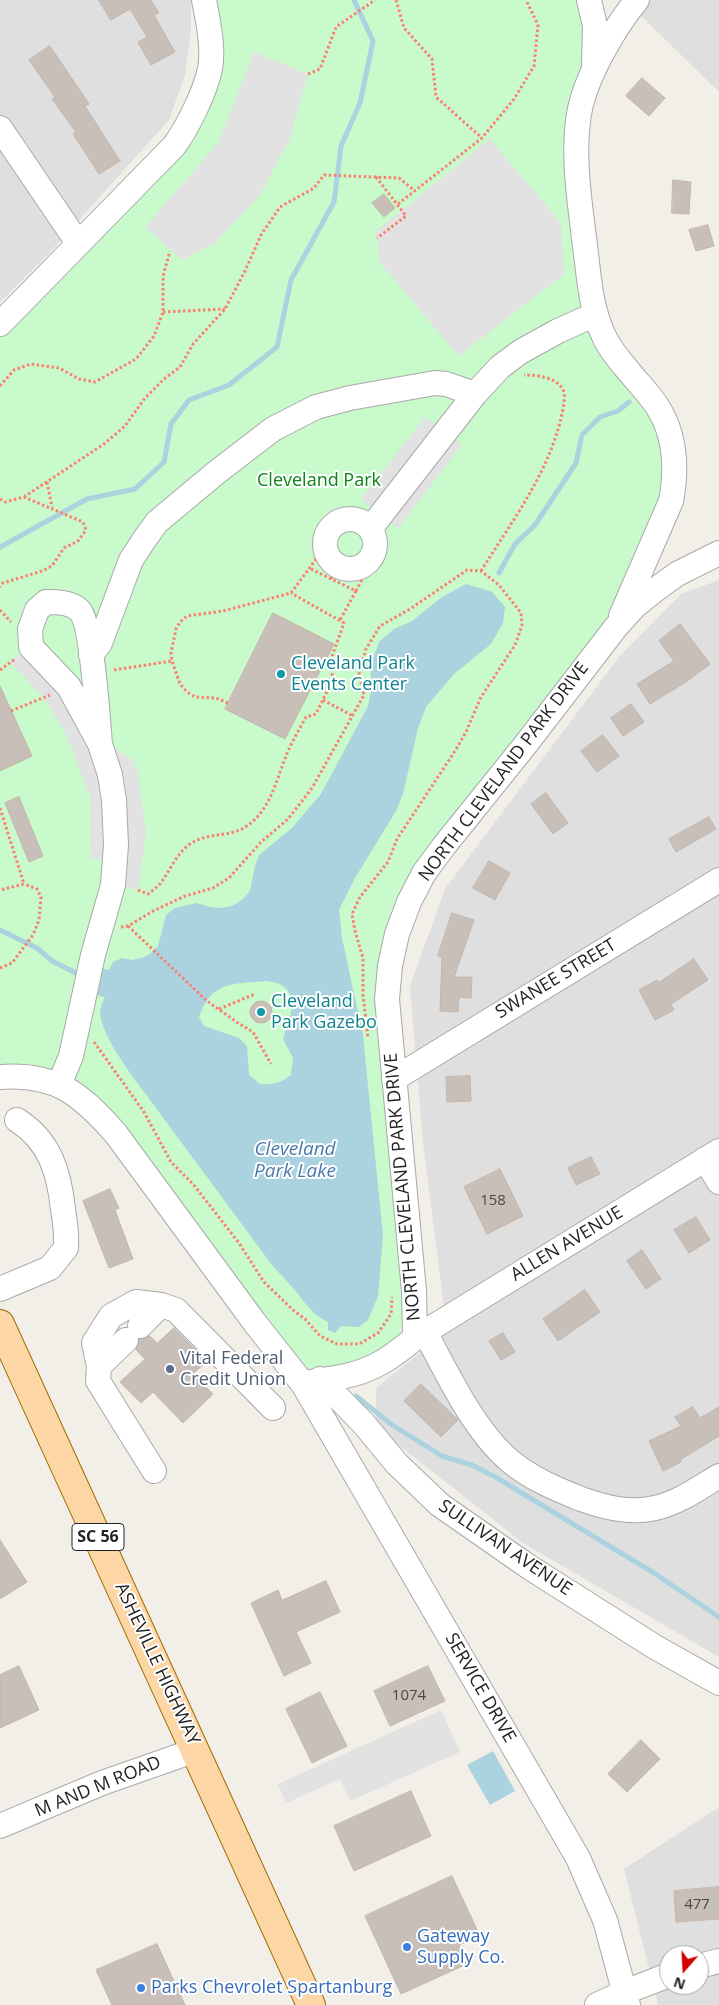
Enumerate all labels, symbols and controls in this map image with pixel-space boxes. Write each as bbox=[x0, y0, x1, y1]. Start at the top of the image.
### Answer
park label: Cleveland Park bbox=[257, 470, 381, 492]
place label: Cleveland Park Events Center bbox=[291, 653, 415, 696]
street label: NORTH CLEVELAND PARK DRIVE bbox=[414, 658, 594, 886]
marker: Cleveland Park Events Center bbox=[275, 668, 287, 680]
street label: SWANEE STREET bbox=[492, 934, 620, 1024]
place label: Cleveland Park Gazebo bbox=[271, 991, 377, 1034]
marker: Cleveland Park Gazebo bbox=[255, 1006, 267, 1018]
street label: NORTH CLEVELAND PARK DRIVE bbox=[381, 1052, 425, 1322]
water label: Cleveland Park Lake bbox=[254, 1139, 336, 1183]
house number: 158 bbox=[480, 1192, 506, 1210]
street label: ALLEN AVENUE bbox=[507, 1202, 627, 1286]
place label: Vital Federal Credit Union bbox=[180, 1348, 286, 1390]
marker: Vital Federal Credit Union bbox=[164, 1363, 176, 1375]
street label: SULLIVAN AVENUE bbox=[434, 1495, 576, 1601]
road number: SC 56 bbox=[72, 1524, 124, 1550]
street label: ASHEVILLE HIGHWAY bbox=[110, 1579, 204, 1749]
street label: SERVICE DRIVE bbox=[440, 1629, 520, 1747]
house number: 1074 bbox=[392, 1687, 426, 1705]
street label: M AND M ROAD bbox=[32, 1752, 164, 1822]
house number: 477 bbox=[684, 1896, 710, 1914]
place label: Gateway Supply Co. bbox=[417, 1926, 505, 1968]
marker: Gateway Supply Co. bbox=[401, 1941, 413, 1953]
north arrow bbox=[659, 1945, 709, 1995]
text: N bbox=[671, 1973, 688, 1995]
place label: Parks Chevrolet Spartanburg bbox=[151, 1977, 392, 1999]
marker: Parks Chevrolet Spartanburg bbox=[135, 1982, 147, 1994]

